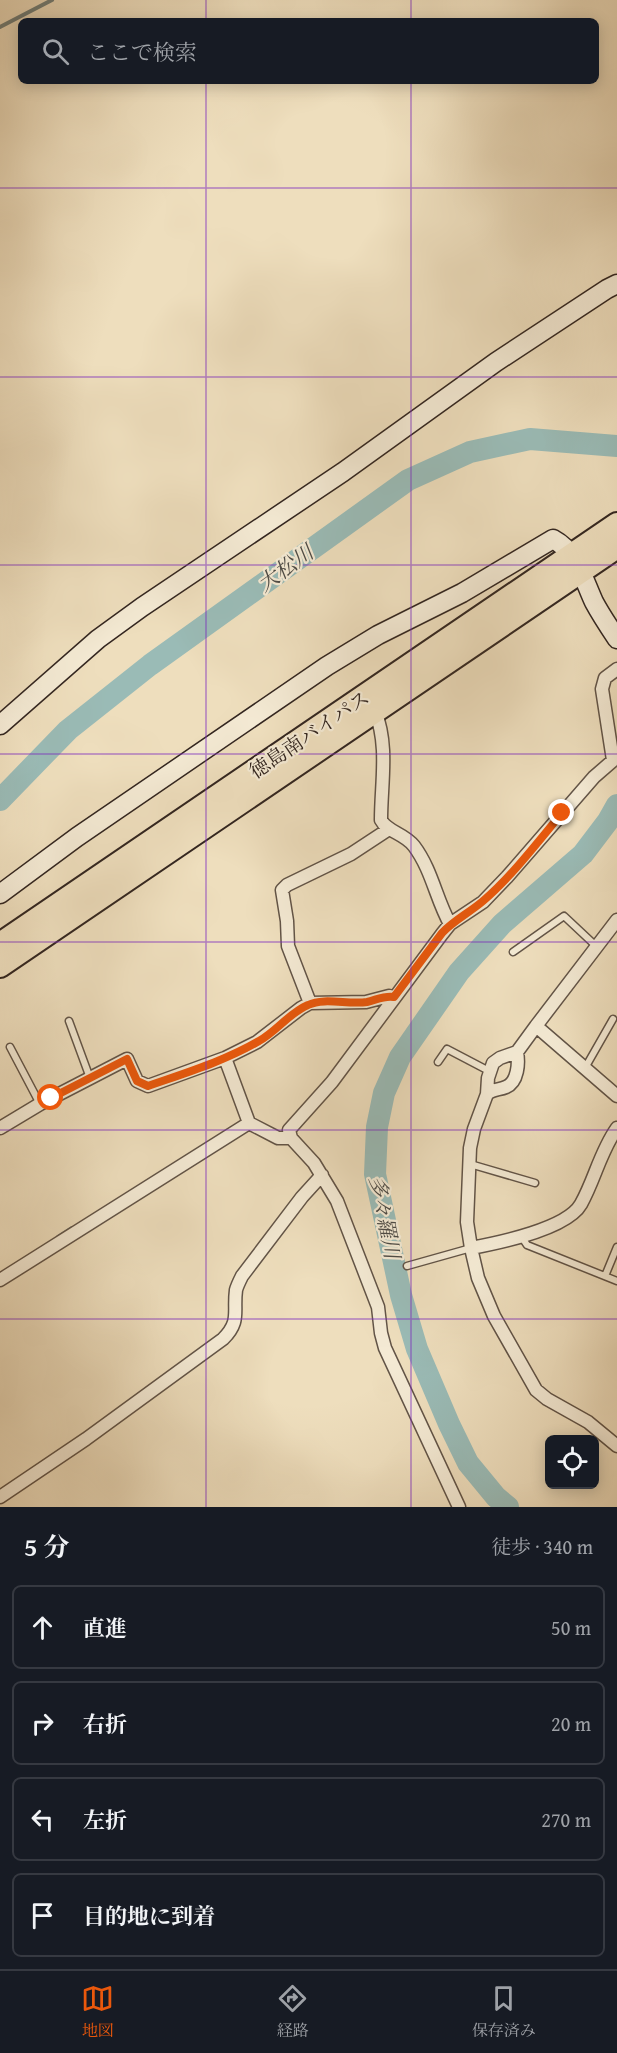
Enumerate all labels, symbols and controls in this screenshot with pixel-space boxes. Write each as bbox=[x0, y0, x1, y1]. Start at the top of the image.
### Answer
search box bbox=[18, 18, 599, 84]
icon: search bbox=[39, 35, 72, 68]
text: ここで検索 bbox=[87, 36, 197, 68]
water label: 大松川 bbox=[250, 536, 321, 599]
street label: 徳島南バイパス bbox=[243, 683, 375, 785]
route end bbox=[548, 799, 574, 825]
route start bbox=[37, 1084, 63, 1110]
water label: 多々羅川 bbox=[362, 1173, 409, 1263]
map controls bbox=[545, 1435, 599, 1489]
button: locate bbox=[545, 1435, 599, 1489]
text: 5 分 bbox=[24, 1527, 69, 1566]
text: 徒歩 · 340 m bbox=[491, 1532, 593, 1561]
icon: ahead bbox=[26, 1611, 59, 1644]
text: 直進 bbox=[83, 1612, 127, 1644]
text: 50 m bbox=[551, 1613, 591, 1642]
icon: right bbox=[26, 1707, 59, 1740]
text: 右折 bbox=[83, 1708, 127, 1740]
text: 20 m bbox=[551, 1709, 591, 1738]
icon: left bbox=[26, 1803, 59, 1836]
text: 左折 bbox=[83, 1804, 127, 1836]
text: 270 m bbox=[541, 1805, 591, 1834]
icon: arrive bbox=[26, 1899, 59, 1932]
text: 目的地に到着 bbox=[83, 1900, 215, 1932]
tab: 地図 bbox=[81, 1982, 114, 2042]
tab: 経路 bbox=[276, 1982, 309, 2042]
tab: 保存済み bbox=[472, 1982, 536, 2042]

